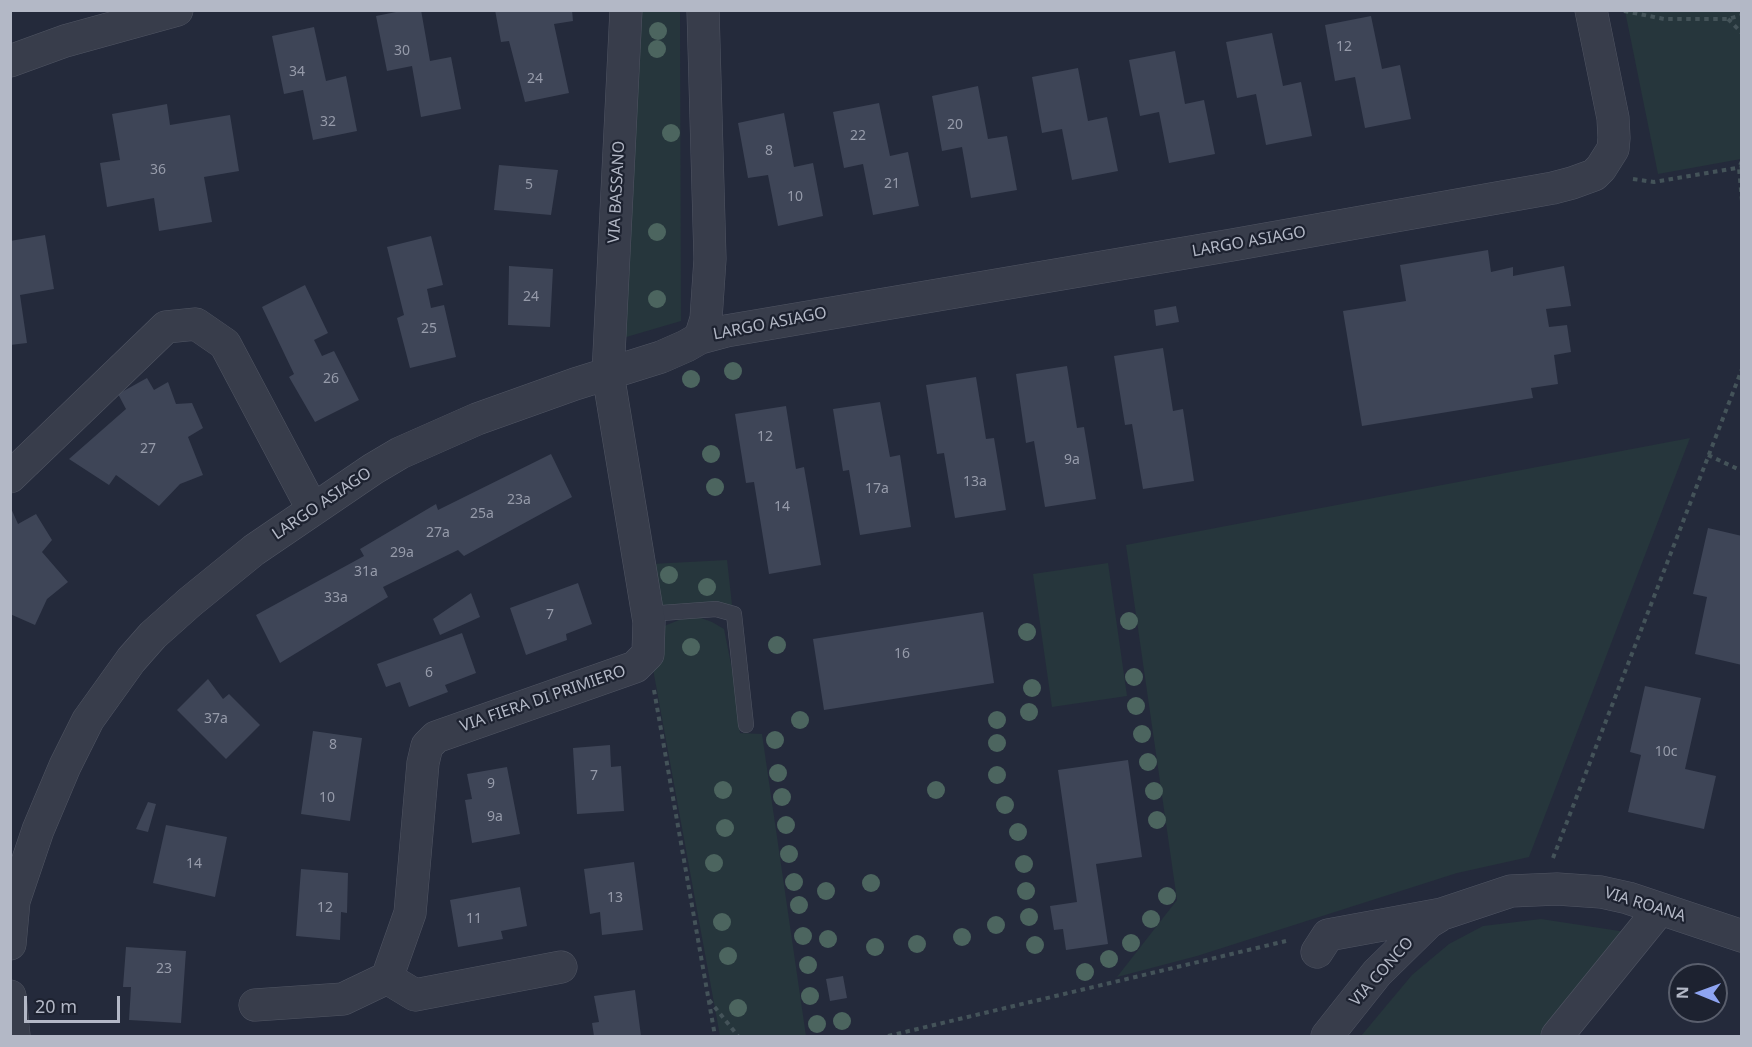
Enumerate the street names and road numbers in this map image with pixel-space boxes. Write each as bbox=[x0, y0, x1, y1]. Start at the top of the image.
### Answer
street label: VIA BASSANO bbox=[605, 140, 629, 244]
street label: LARGO ASIAGO bbox=[1191, 223, 1307, 261]
street label: LARGO ASIAGO bbox=[712, 304, 828, 344]
street label: LARGO ASIAGO bbox=[269, 464, 375, 544]
street label: VIA FIERA DI PRIMIERO bbox=[458, 662, 628, 736]
street label: VIA ROANA bbox=[1602, 884, 1688, 926]
street label: VIA CONCO bbox=[1346, 934, 1418, 1010]

